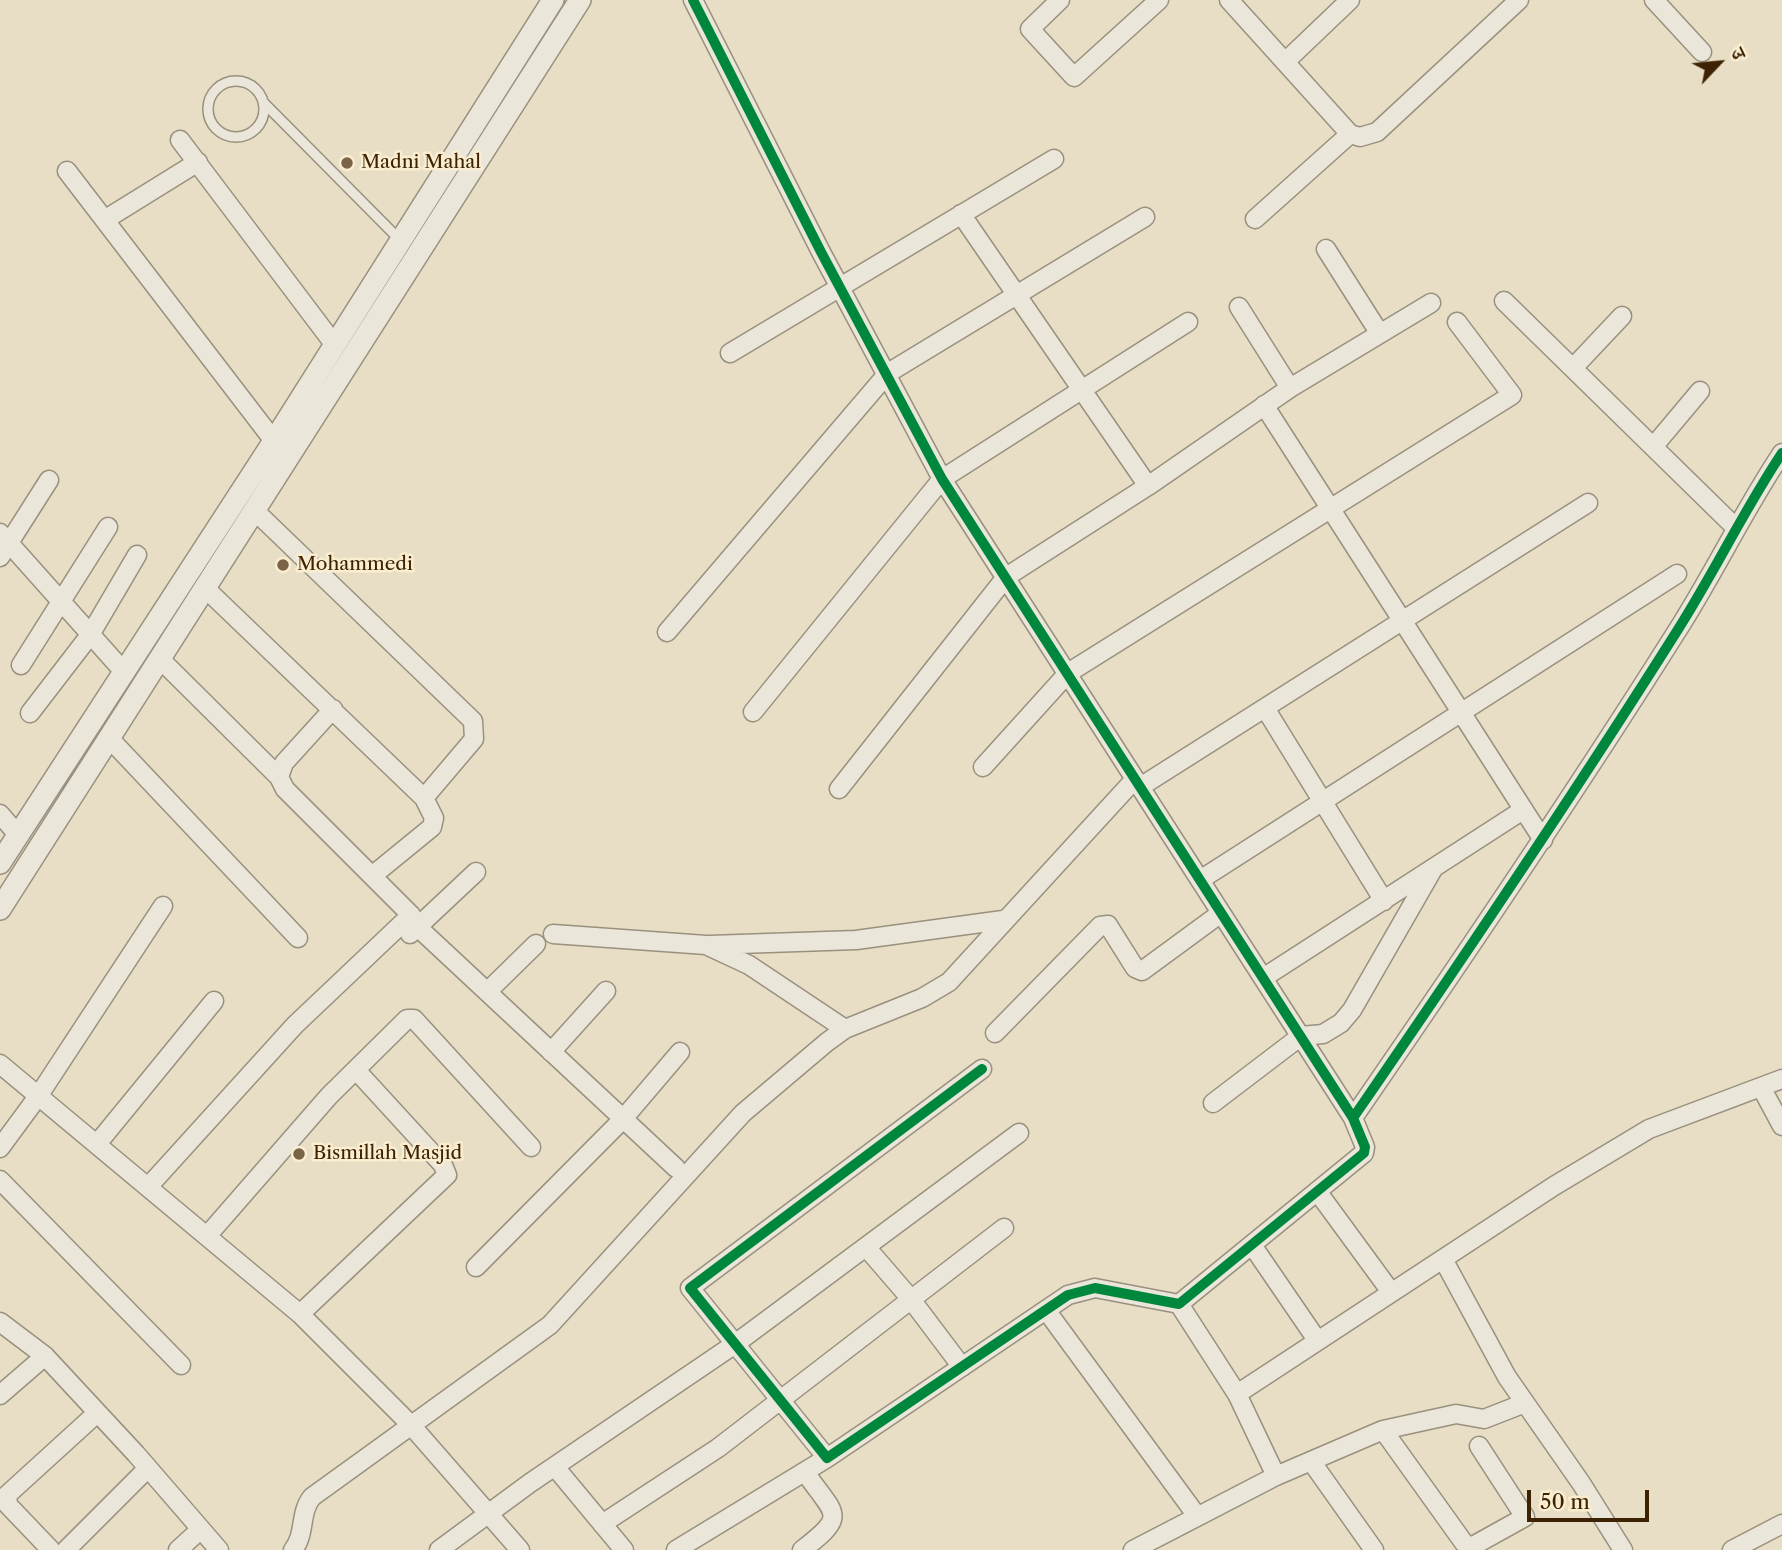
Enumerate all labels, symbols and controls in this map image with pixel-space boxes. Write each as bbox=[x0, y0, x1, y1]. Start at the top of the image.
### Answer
north arrow bbox=[1684, 28, 1754, 98]
text: उ bbox=[1726, 44, 1751, 63]
place label: Madni Mahal bbox=[361, 152, 481, 174]
marker: Madni Mahal bbox=[339, 155, 355, 171]
place label: Mohammedi bbox=[297, 554, 413, 576]
marker: Mohammedi bbox=[275, 557, 291, 573]
place label: Bismillah Masjid bbox=[313, 1143, 462, 1165]
marker: Bismillah Masjid bbox=[291, 1146, 307, 1162]
scale bar bbox=[1530, 1476, 1652, 1520]
text: 50 m bbox=[1540, 1489, 1590, 1514]

